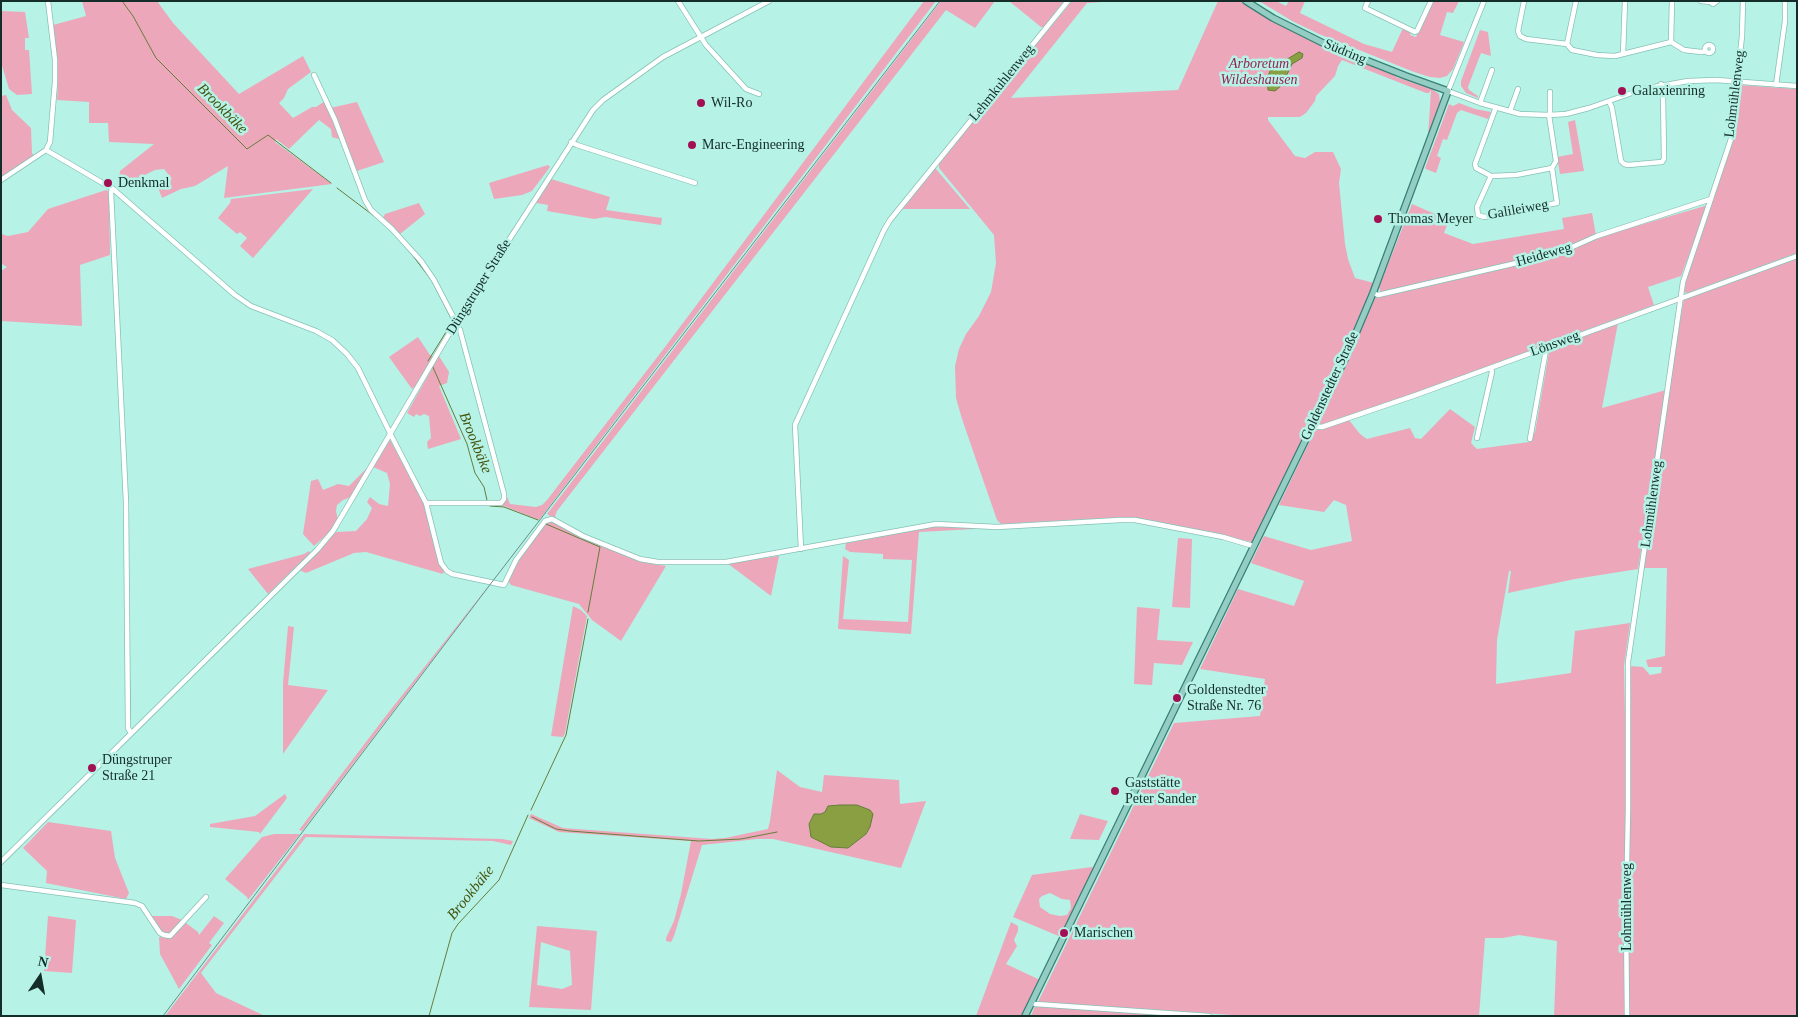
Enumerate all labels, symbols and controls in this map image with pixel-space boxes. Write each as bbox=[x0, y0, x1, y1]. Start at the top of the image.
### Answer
street label: Südring bbox=[1321, 36, 1369, 68]
street label: Lehmkuhlenweg bbox=[966, 41, 1038, 125]
street label: Lohmühlenweg bbox=[1721, 49, 1749, 139]
park label: Arboretum Wildeshausen bbox=[1221, 56, 1297, 88]
water label: Brookbäke bbox=[193, 80, 251, 138]
place label: Galaxienring bbox=[1632, 83, 1705, 99]
marker: Galaxienring bbox=[1616, 85, 1628, 97]
place label: Wil-Ro bbox=[711, 95, 752, 111]
marker: Wil-Ro bbox=[695, 97, 707, 109]
place label: Marc-Engineering bbox=[702, 137, 805, 153]
marker: Marc-Engineering bbox=[686, 139, 698, 151]
place label: Denkmal bbox=[118, 175, 169, 191]
marker: Denkmal bbox=[102, 177, 114, 189]
street label: Galileiweg bbox=[1486, 196, 1550, 224]
place label: Thomas Meyer bbox=[1388, 211, 1473, 227]
marker: Thomas Meyer bbox=[1372, 213, 1384, 225]
street label: Düngstruper Straße bbox=[443, 236, 515, 338]
street label: Heideweg bbox=[1514, 239, 1574, 271]
street label: Lönsweg bbox=[1528, 327, 1582, 361]
street label: Goldenstedter Straße bbox=[1297, 329, 1363, 443]
water label: Brookbäke bbox=[455, 410, 495, 476]
street label: Lohmühlenweg bbox=[1638, 459, 1666, 549]
place label: Goldenstedter Straße Nr. 76 bbox=[1187, 682, 1266, 714]
marker: Goldenstedter Straße Nr. 76 bbox=[1171, 692, 1183, 704]
place label: Düngstruper Straße 21 bbox=[102, 752, 172, 784]
marker: Düngstruper Straße 21 bbox=[86, 762, 98, 774]
place label: Gaststätte Peter Sander bbox=[1125, 775, 1196, 808]
marker: Gaststätte Peter Sander bbox=[1109, 785, 1121, 797]
water label: Brookbäke bbox=[444, 862, 498, 924]
street label: Lohmühlenweg bbox=[1619, 863, 1635, 951]
place label: Marischen bbox=[1074, 925, 1133, 941]
marker: Marischen bbox=[1058, 927, 1070, 939]
north arrow bbox=[15, 952, 65, 1002]
text: N bbox=[37, 953, 50, 970]

